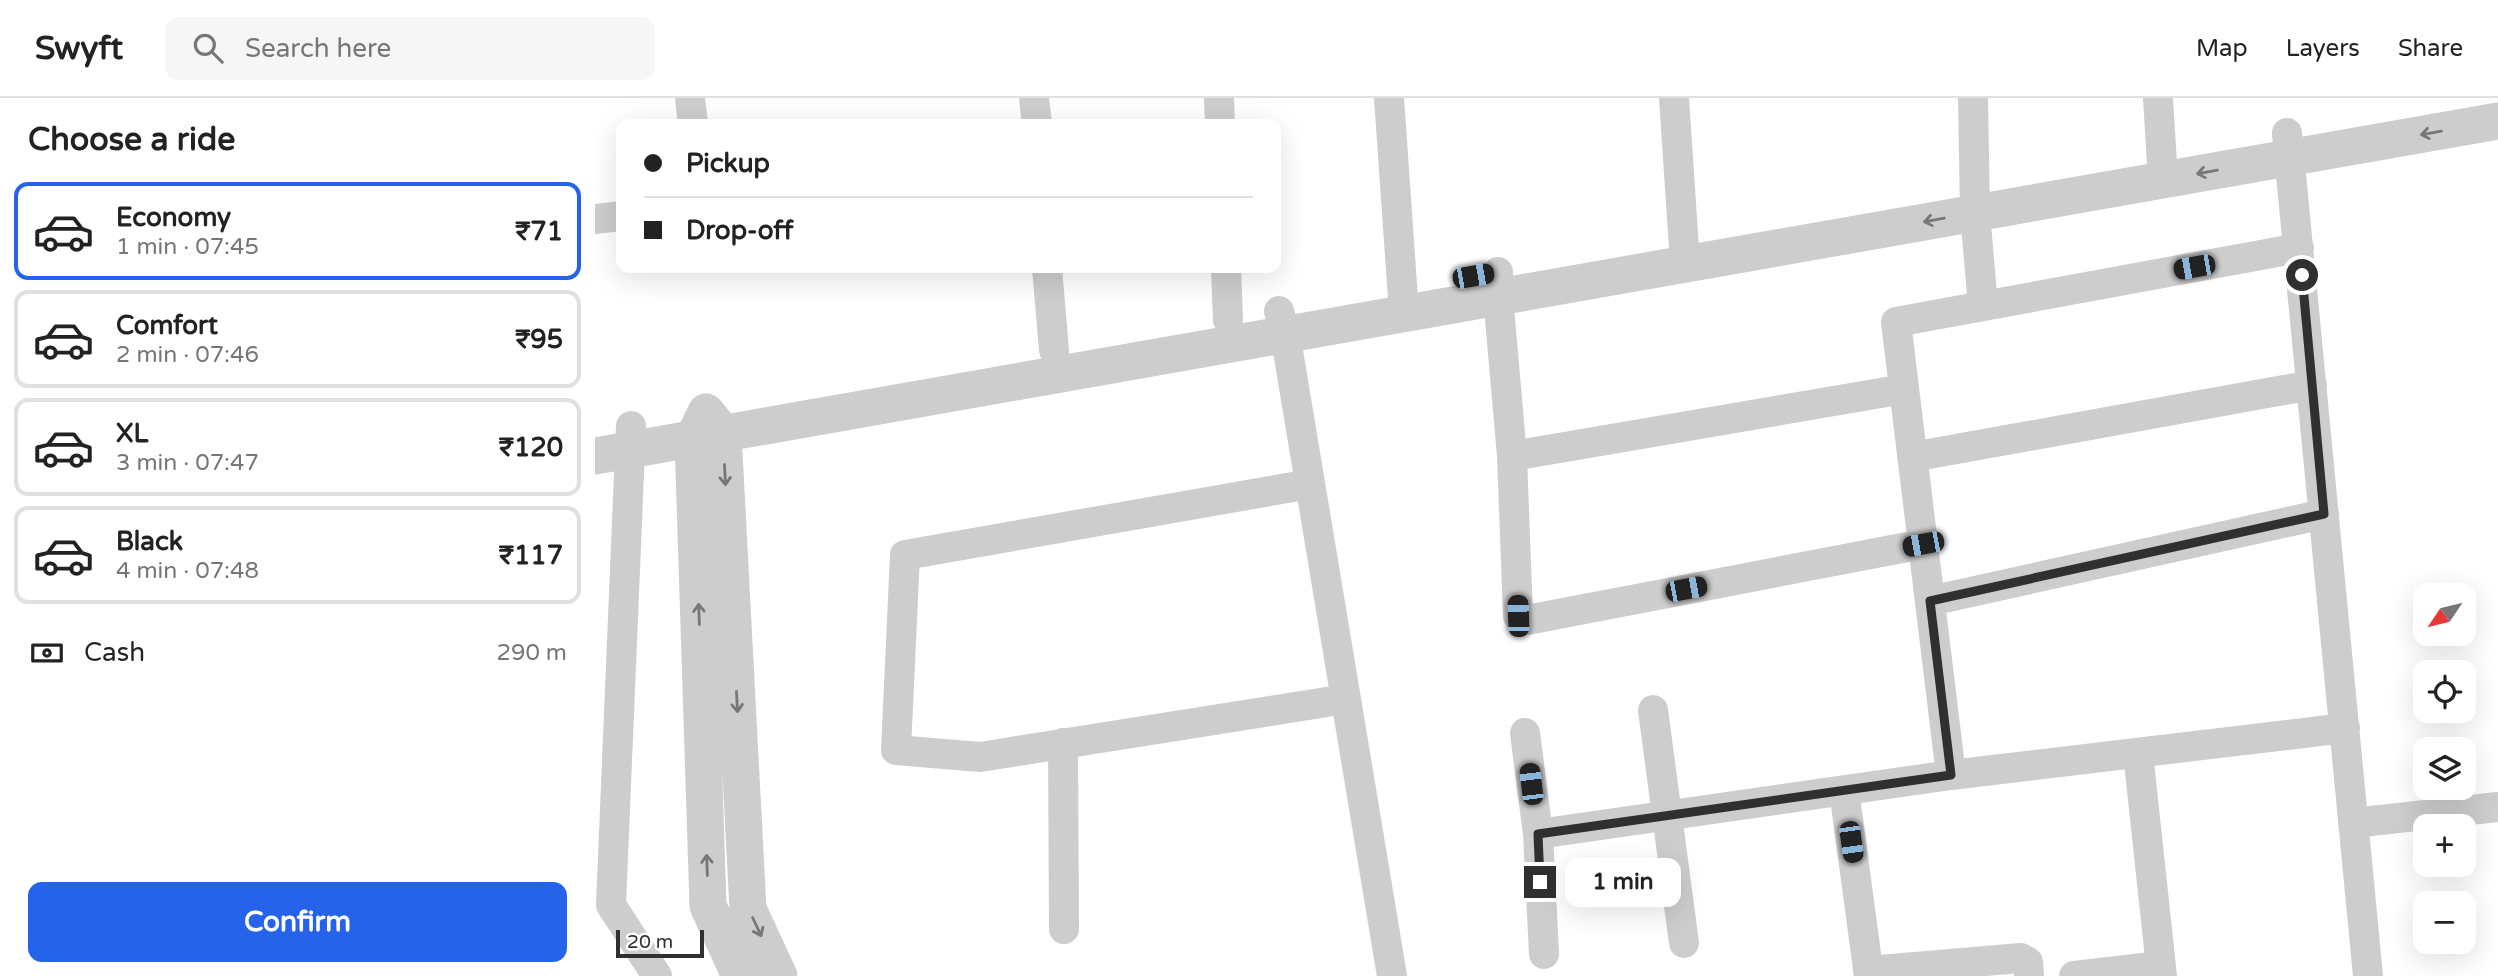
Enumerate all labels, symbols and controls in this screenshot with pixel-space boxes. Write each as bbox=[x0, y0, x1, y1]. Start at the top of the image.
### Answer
search box bbox=[165, 17, 655, 80]
text: Swyft bbox=[35, 29, 123, 68]
icon: search bbox=[189, 29, 227, 67]
text: Search here bbox=[245, 33, 391, 64]
text: Map bbox=[2196, 34, 2248, 63]
text: Layers bbox=[2286, 34, 2360, 63]
text: Share bbox=[2398, 34, 2463, 63]
text: Choose a ride bbox=[28, 121, 235, 159]
one-way arrow bbox=[2420, 127, 2443, 140]
text: Pickup bbox=[686, 148, 770, 179]
one-way arrow bbox=[2196, 166, 2219, 179]
icon: car bbox=[32, 200, 95, 263]
text: Economy bbox=[116, 202, 231, 233]
one-way arrow bbox=[1923, 214, 1946, 227]
text: Drop-off bbox=[686, 215, 793, 246]
text: ₹71 bbox=[515, 216, 563, 247]
text: 1 min · 07:45 bbox=[116, 233, 259, 261]
car bbox=[2172, 253, 2217, 281]
route start bbox=[2286, 259, 2318, 291]
car bbox=[1451, 262, 1496, 290]
icon: car bbox=[32, 308, 95, 371]
text: Comfort bbox=[116, 310, 218, 341]
text: ₹95 bbox=[515, 324, 563, 355]
text: 2 min · 07:46 bbox=[116, 341, 259, 369]
icon: car bbox=[32, 416, 95, 479]
text: XL bbox=[116, 418, 148, 449]
text: ₹120 bbox=[499, 432, 563, 463]
text: 3 min · 07:47 bbox=[116, 449, 259, 477]
one-way arrow bbox=[719, 463, 732, 485]
icon: car bbox=[32, 524, 95, 587]
text: Black bbox=[116, 526, 183, 557]
car bbox=[1901, 530, 1946, 558]
text: ₹117 bbox=[499, 540, 563, 571]
text: 4 min · 07:48 bbox=[116, 557, 259, 585]
car bbox=[1664, 575, 1709, 603]
north arrow bbox=[2413, 583, 2476, 646]
map controls bbox=[2413, 583, 2476, 954]
car bbox=[1507, 595, 1530, 637]
one-way arrow bbox=[692, 602, 705, 625]
icon: cash bbox=[28, 634, 66, 672]
text: Cash bbox=[84, 637, 145, 668]
text: 290 m bbox=[497, 639, 567, 667]
button: locate bbox=[2413, 660, 2476, 723]
one-way arrow bbox=[731, 690, 744, 713]
button: layers bbox=[2413, 737, 2476, 800]
car bbox=[1519, 762, 1544, 806]
button: + bbox=[2413, 814, 2476, 877]
car bbox=[1838, 820, 1865, 864]
one-way arrow bbox=[700, 854, 714, 877]
callout: 1 min bbox=[1565, 858, 1680, 906]
route end bbox=[1524, 866, 1556, 898]
text: 1 min bbox=[1592, 868, 1654, 896]
button: Confirm bbox=[28, 882, 567, 962]
button: − bbox=[2413, 891, 2476, 954]
one-way arrow bbox=[751, 916, 764, 937]
scale bar bbox=[616, 927, 703, 959]
text: 20 m bbox=[627, 931, 673, 953]

